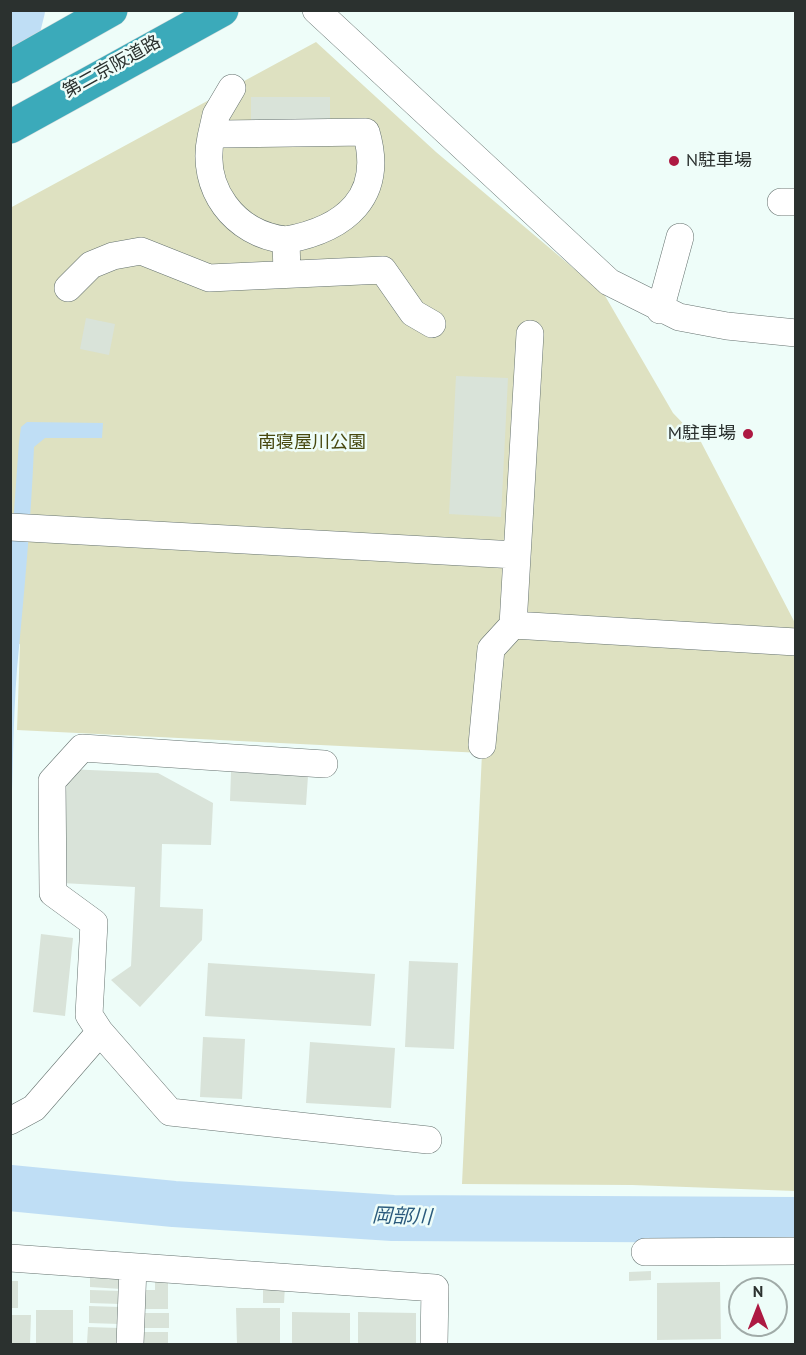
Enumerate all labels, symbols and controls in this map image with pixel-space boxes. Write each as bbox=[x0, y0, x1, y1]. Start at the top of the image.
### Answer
street label: 第二京阪道路 bbox=[60, 31, 164, 103]
place label: N駐車場 bbox=[686, 150, 752, 172]
marker: N駐車場 bbox=[667, 154, 681, 168]
place label: M駐車場 bbox=[668, 423, 736, 445]
marker: M駐車場 bbox=[741, 427, 755, 441]
park label: 南寝屋川公園 bbox=[258, 432, 366, 454]
water label: 岡部川 bbox=[372, 1204, 432, 1230]
north arrow bbox=[728, 1277, 788, 1337]
text: N bbox=[753, 1281, 763, 1301]

